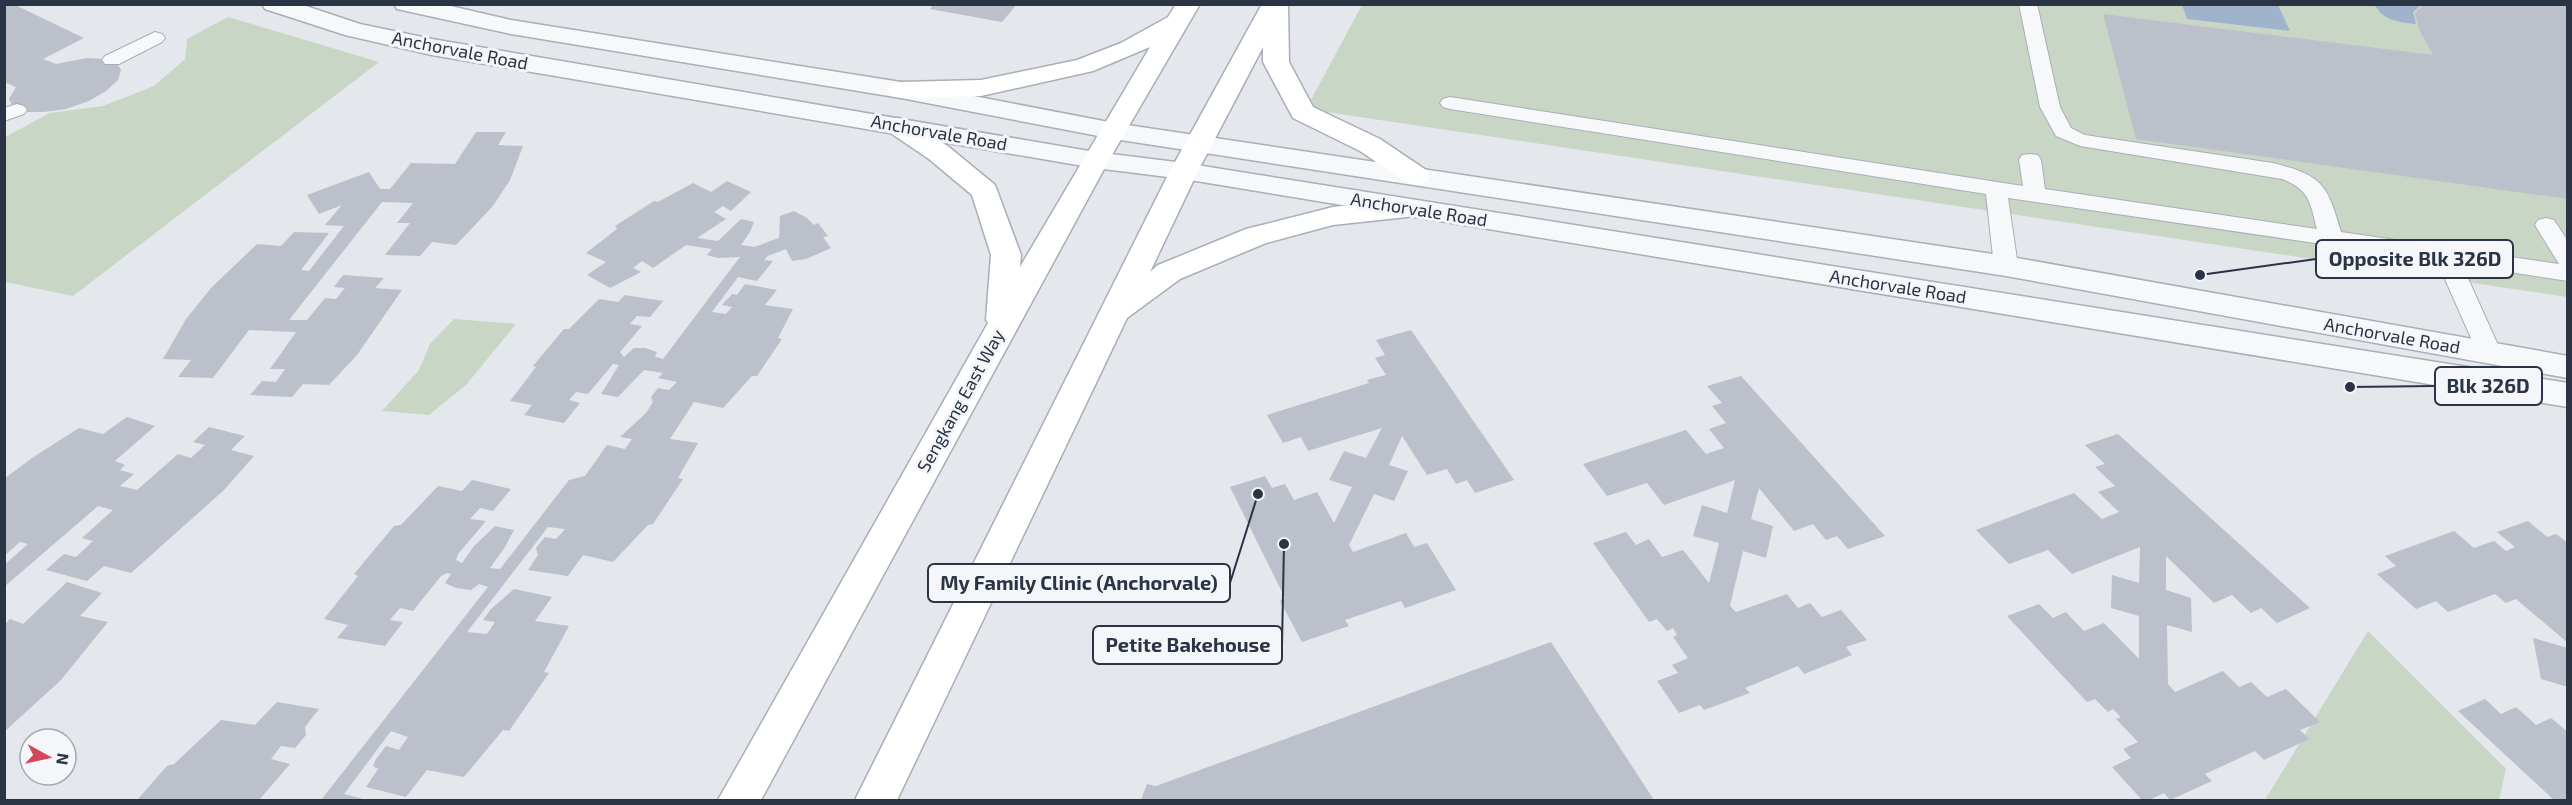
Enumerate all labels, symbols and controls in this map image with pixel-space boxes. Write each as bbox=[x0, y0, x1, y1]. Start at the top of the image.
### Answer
street label: Anchorvale Road bbox=[390, 26, 530, 74]
street label: Anchorvale Road bbox=[869, 109, 1009, 155]
street label: Anchorvale Road bbox=[1349, 187, 1489, 231]
callout: Opposite Blk 326D bbox=[2316, 240, 2513, 278]
text: Opposite Blk 326D bbox=[2329, 246, 2501, 270]
street label: Anchorvale Road bbox=[1828, 264, 1968, 308]
street label: Anchorvale Road bbox=[2322, 312, 2462, 358]
street label: Sengkang East Way bbox=[912, 325, 1009, 476]
callout: Blk 326D bbox=[2435, 367, 2542, 405]
text: Blk 326D bbox=[2446, 373, 2530, 397]
callout: My Family Clinic (Anchorvale) bbox=[928, 564, 1230, 602]
text: My Family Clinic (Anchorvale) bbox=[940, 570, 1218, 595]
callout: Petite Bakehouse bbox=[1093, 626, 1282, 664]
text: Petite Bakehouse bbox=[1106, 632, 1270, 656]
north arrow bbox=[18, 727, 78, 787]
text: N bbox=[53, 752, 74, 766]

